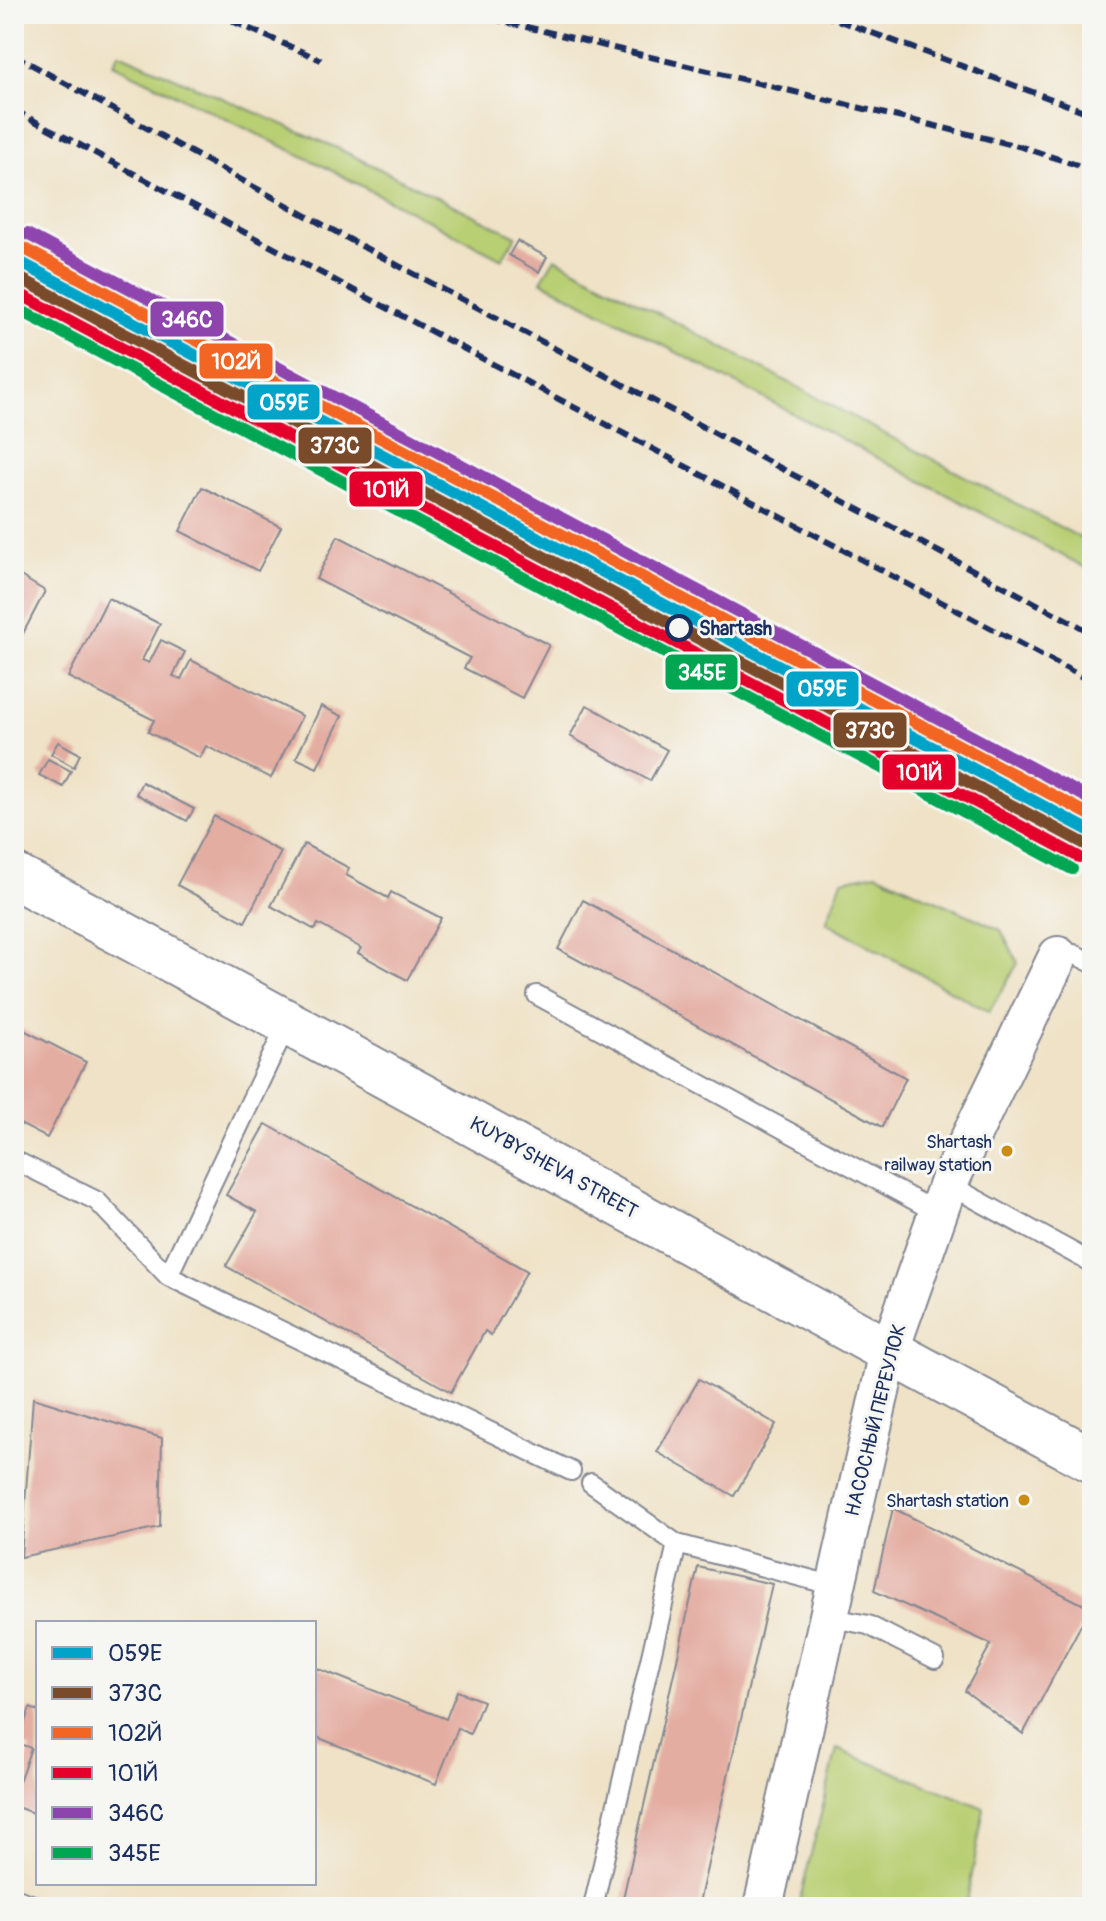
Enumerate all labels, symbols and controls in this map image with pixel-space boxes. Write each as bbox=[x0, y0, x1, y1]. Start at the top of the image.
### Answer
line badge: 346С bbox=[149, 300, 225, 338]
text: 346С bbox=[161, 306, 213, 334]
line badge: 102Й bbox=[198, 342, 274, 380]
text: 102Й bbox=[211, 348, 261, 376]
line badge: 059Е bbox=[246, 383, 321, 421]
text: 059Е bbox=[259, 389, 309, 417]
line badge: 373C bbox=[297, 426, 373, 465]
text: 373C bbox=[310, 432, 360, 460]
line badge: 101Й bbox=[348, 470, 424, 508]
text: 101Й bbox=[363, 476, 409, 504]
marker: Shartash bbox=[666, 615, 692, 641]
place label: Shartash bbox=[699, 616, 772, 641]
line badge: 345Е bbox=[664, 653, 739, 691]
text: 345Е bbox=[678, 659, 727, 687]
line badge: 059Е bbox=[785, 670, 860, 708]
text: 059Е bbox=[797, 675, 847, 703]
line badge: 373C bbox=[832, 711, 908, 749]
text: 373C bbox=[845, 717, 895, 745]
line badge: 101Й bbox=[881, 753, 957, 791]
text: 101Й bbox=[896, 759, 942, 787]
street label: KUYBYSHEVA STREET bbox=[465, 1111, 642, 1224]
place label: Shartash railway station bbox=[884, 1131, 992, 1177]
marker: Shartash railway station bbox=[999, 1143, 1015, 1159]
street label: НАСОСНЫЙ ПЕРЕУЛОК bbox=[839, 1321, 911, 1519]
place label: Shartash station bbox=[886, 1490, 1009, 1513]
marker: Shartash station bbox=[1016, 1492, 1032, 1508]
legend bbox=[36, 1621, 316, 1885]
text: 059Е bbox=[108, 1639, 162, 1668]
text: 373C bbox=[108, 1679, 162, 1708]
text: 102Й bbox=[108, 1719, 162, 1748]
text: 101Й bbox=[108, 1759, 158, 1788]
text: 346С bbox=[108, 1799, 164, 1828]
text: 345Е bbox=[108, 1839, 161, 1868]

